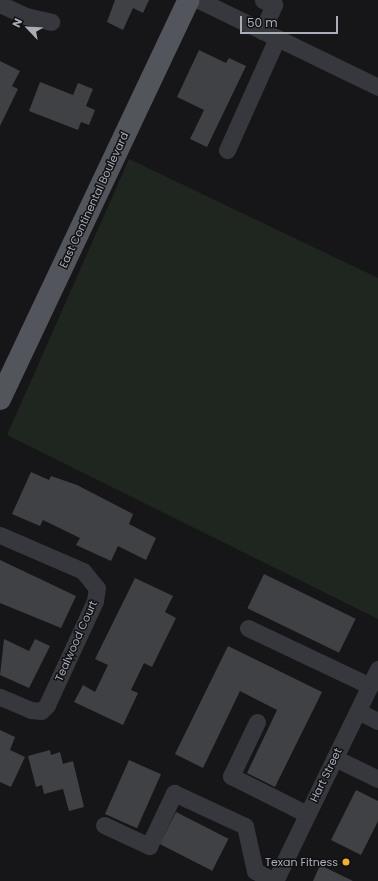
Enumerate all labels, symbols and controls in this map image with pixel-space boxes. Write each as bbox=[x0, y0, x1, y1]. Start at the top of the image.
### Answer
north arrow bbox=[8, 8, 48, 48]
scale bar bbox=[242, 8, 340, 34]
text: 50 m bbox=[247, 14, 278, 31]
text: N bbox=[8, 16, 26, 30]
street label: East Continental Boulevard bbox=[57, 130, 131, 270]
street label: Tealwood Court bbox=[52, 599, 100, 683]
street label: Hart Street bbox=[307, 746, 345, 804]
place label: Texan Fitness bbox=[265, 855, 338, 869]
marker: Texan Fitness bbox=[341, 857, 351, 867]

